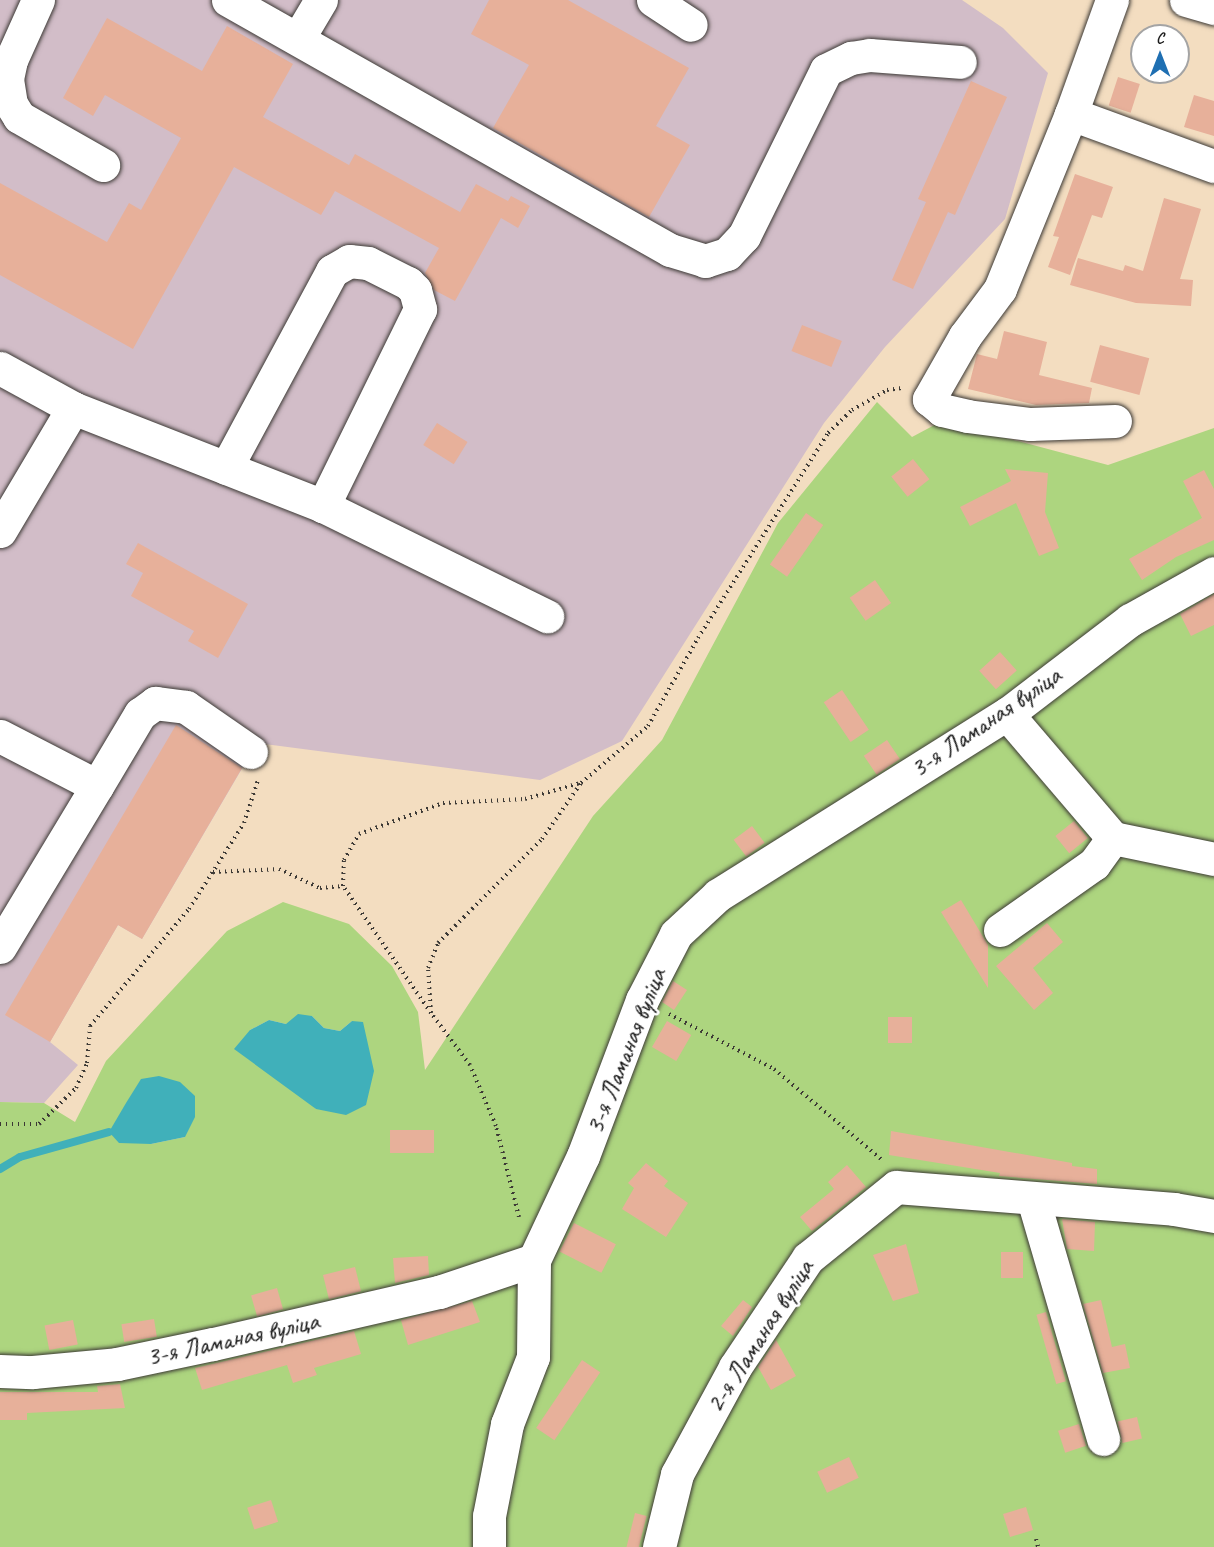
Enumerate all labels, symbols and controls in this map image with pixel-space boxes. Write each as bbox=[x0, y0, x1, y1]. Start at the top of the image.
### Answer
north arrow bbox=[1130, 24, 1190, 84]
text: С bbox=[1156, 28, 1164, 48]
street label: 3-я Ламаная вуліца bbox=[905, 660, 1067, 784]
street label: 3-я Ламаная вуліца bbox=[579, 964, 673, 1138]
street label: 2-я Ламаная вуліца bbox=[699, 1254, 821, 1418]
street label: 3-я Ламаная вуліца bbox=[144, 1306, 322, 1372]

